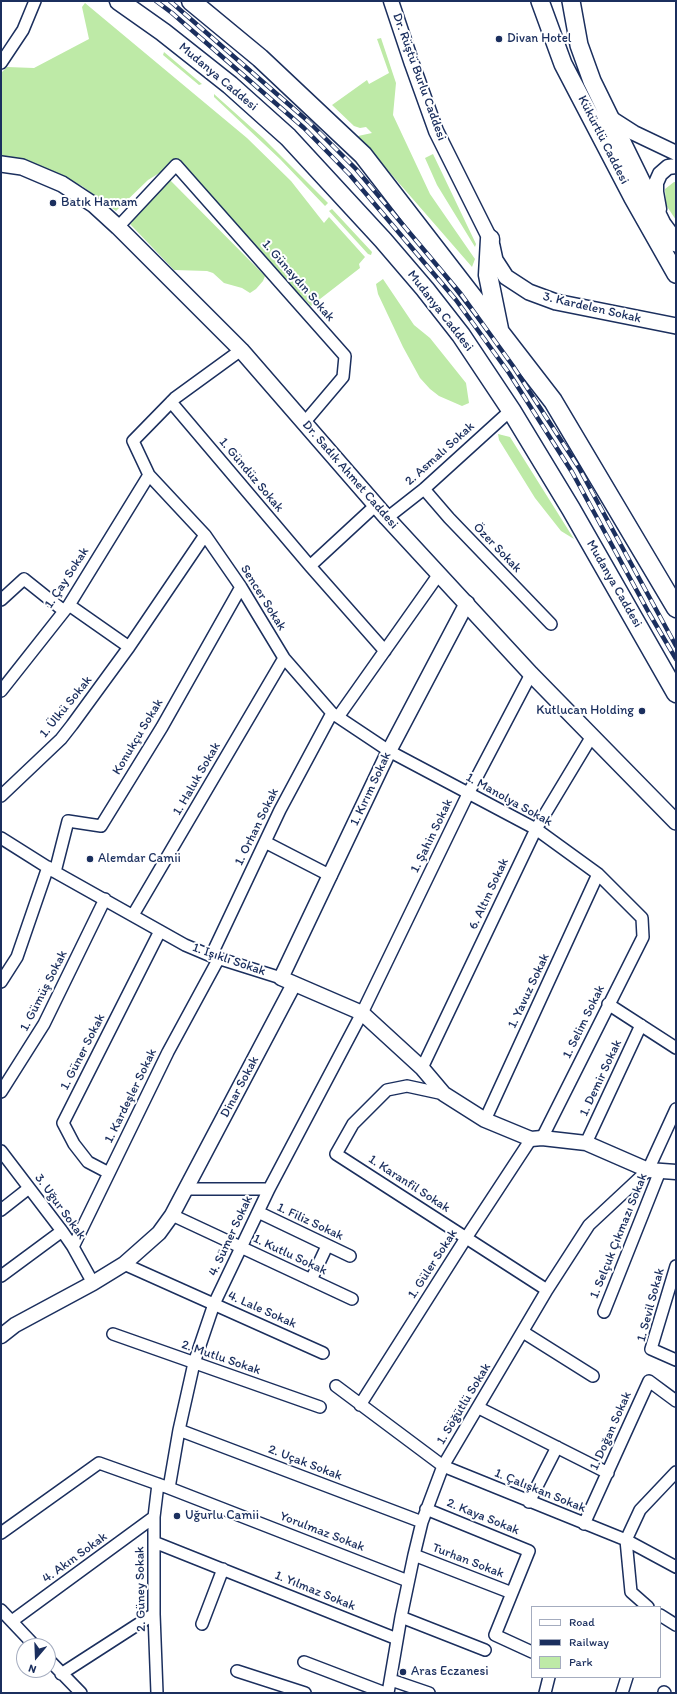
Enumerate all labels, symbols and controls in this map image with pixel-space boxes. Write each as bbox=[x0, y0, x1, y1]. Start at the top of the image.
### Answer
street label: Dr. Rüştü Burlu Caddesi bbox=[389, 11, 449, 143]
place label: Divan Hotel bbox=[507, 31, 572, 47]
marker: Divan Hotel bbox=[494, 34, 504, 44]
street label: Mudanya Caddesi bbox=[175, 39, 261, 115]
street label: Kükürtlü Caddesi bbox=[574, 93, 632, 187]
place label: Batık Hamam bbox=[61, 195, 138, 211]
marker: Batık Hamam bbox=[48, 198, 58, 208]
street label: 1. Günaydın Sokak bbox=[258, 237, 338, 325]
street label: Mudanya Caddesi bbox=[404, 267, 476, 355]
street label: 3. Kardelen Sokak bbox=[541, 289, 643, 327]
street label: Dr. Sadık Ahmet Caddesi bbox=[299, 418, 401, 532]
street label: 2. Asmalı Sokak bbox=[402, 419, 478, 489]
street label: 1. Gündüz Sokak bbox=[215, 435, 287, 515]
street label: Özer Sokak bbox=[469, 520, 525, 576]
street label: Mudanya Caddesi bbox=[583, 538, 645, 630]
street label: 1. Çay Sokak bbox=[41, 544, 93, 612]
street label: Sencer Sokak bbox=[237, 562, 289, 634]
street label: 1. Ülkü Sokak bbox=[36, 673, 96, 741]
street label: Konukçu Sokak bbox=[109, 696, 167, 778]
place label: Kutlucan Holding bbox=[536, 703, 634, 719]
marker: Kutlucan Holding bbox=[637, 706, 647, 716]
street label: 1. Haluk Sokak bbox=[170, 740, 224, 818]
street label: 1. Kırım Sokak bbox=[347, 750, 395, 828]
street label: 1. Manolya Sokak bbox=[463, 770, 555, 830]
street label: 1. Orhan Sokak bbox=[232, 786, 282, 868]
street label: 1. Şahin Sokak bbox=[407, 797, 457, 875]
place label: Alemdar Camii bbox=[98, 851, 181, 867]
marker: Alemdar Camii bbox=[85, 854, 95, 864]
street label: 6. Altın Sokak bbox=[466, 856, 512, 932]
street label: 1. Işıklı Sokak bbox=[190, 940, 268, 980]
street label: 1. Gümüş Sokak bbox=[17, 948, 71, 1034]
street label: 1. Yavuz Sokak bbox=[505, 951, 553, 1031]
street label: 1. Selim Sokak bbox=[560, 983, 608, 1061]
street label: 1. Güner Sokak bbox=[57, 1011, 109, 1093]
street label: 1. Demir Sokak bbox=[576, 1037, 626, 1119]
street label: 1. Kardeşler Sokak bbox=[101, 1046, 161, 1146]
street label: Dinar Sokak bbox=[217, 1054, 263, 1120]
street label: 1. Karanfil Sokak bbox=[365, 1152, 453, 1216]
street label: 3. Uğur Sokak bbox=[31, 1171, 89, 1243]
street label: 1. Selçuk Çıkmazı Sokak bbox=[587, 1171, 651, 1301]
street label: 4. Sümer Sokak bbox=[206, 1193, 256, 1279]
street label: 1. Filiz Sokak bbox=[274, 1200, 346, 1244]
street label: 1. Güler Sokak bbox=[405, 1226, 461, 1302]
street label: 1. Kutlu Sokak bbox=[251, 1231, 329, 1279]
street label: 1. Sevil Sokak bbox=[634, 1267, 668, 1343]
street label: 4. Lale Sokak bbox=[225, 1288, 299, 1332]
street label: 2. Mutlu Sokak bbox=[179, 1337, 263, 1379]
street label: 1. Söğütlü Sokak bbox=[434, 1360, 494, 1448]
street label: 1. Doğan Sokak bbox=[587, 1389, 635, 1473]
street label: 2. Uçak Sokak bbox=[266, 1442, 344, 1484]
street label: 1. Çalışkan Sokak bbox=[492, 1466, 588, 1516]
street label: 2. Kaya Sokak bbox=[444, 1495, 522, 1539]
place label: Uğurlu Camii bbox=[185, 1508, 259, 1524]
street label: Yorulmaz Sokak bbox=[277, 1509, 367, 1555]
marker: Uğurlu Camii bbox=[172, 1511, 182, 1521]
street label: 4. Akın Sokak bbox=[40, 1529, 110, 1587]
street label: Turhan Sokak bbox=[430, 1540, 506, 1582]
street label: 2. Güney Sokak bbox=[132, 1546, 150, 1632]
street label: 1. Yılmaz Sokak bbox=[272, 1568, 358, 1614]
legend bbox=[531, 1606, 661, 1678]
text: Road bbox=[569, 1615, 595, 1629]
text: Railway bbox=[569, 1635, 609, 1649]
north arrow bbox=[16, 1638, 56, 1678]
text: Park bbox=[569, 1655, 593, 1669]
text: N bbox=[27, 1662, 38, 1676]
place label: Aras Eczanesi bbox=[411, 1664, 489, 1680]
marker: Aras Eczanesi bbox=[398, 1667, 408, 1677]

